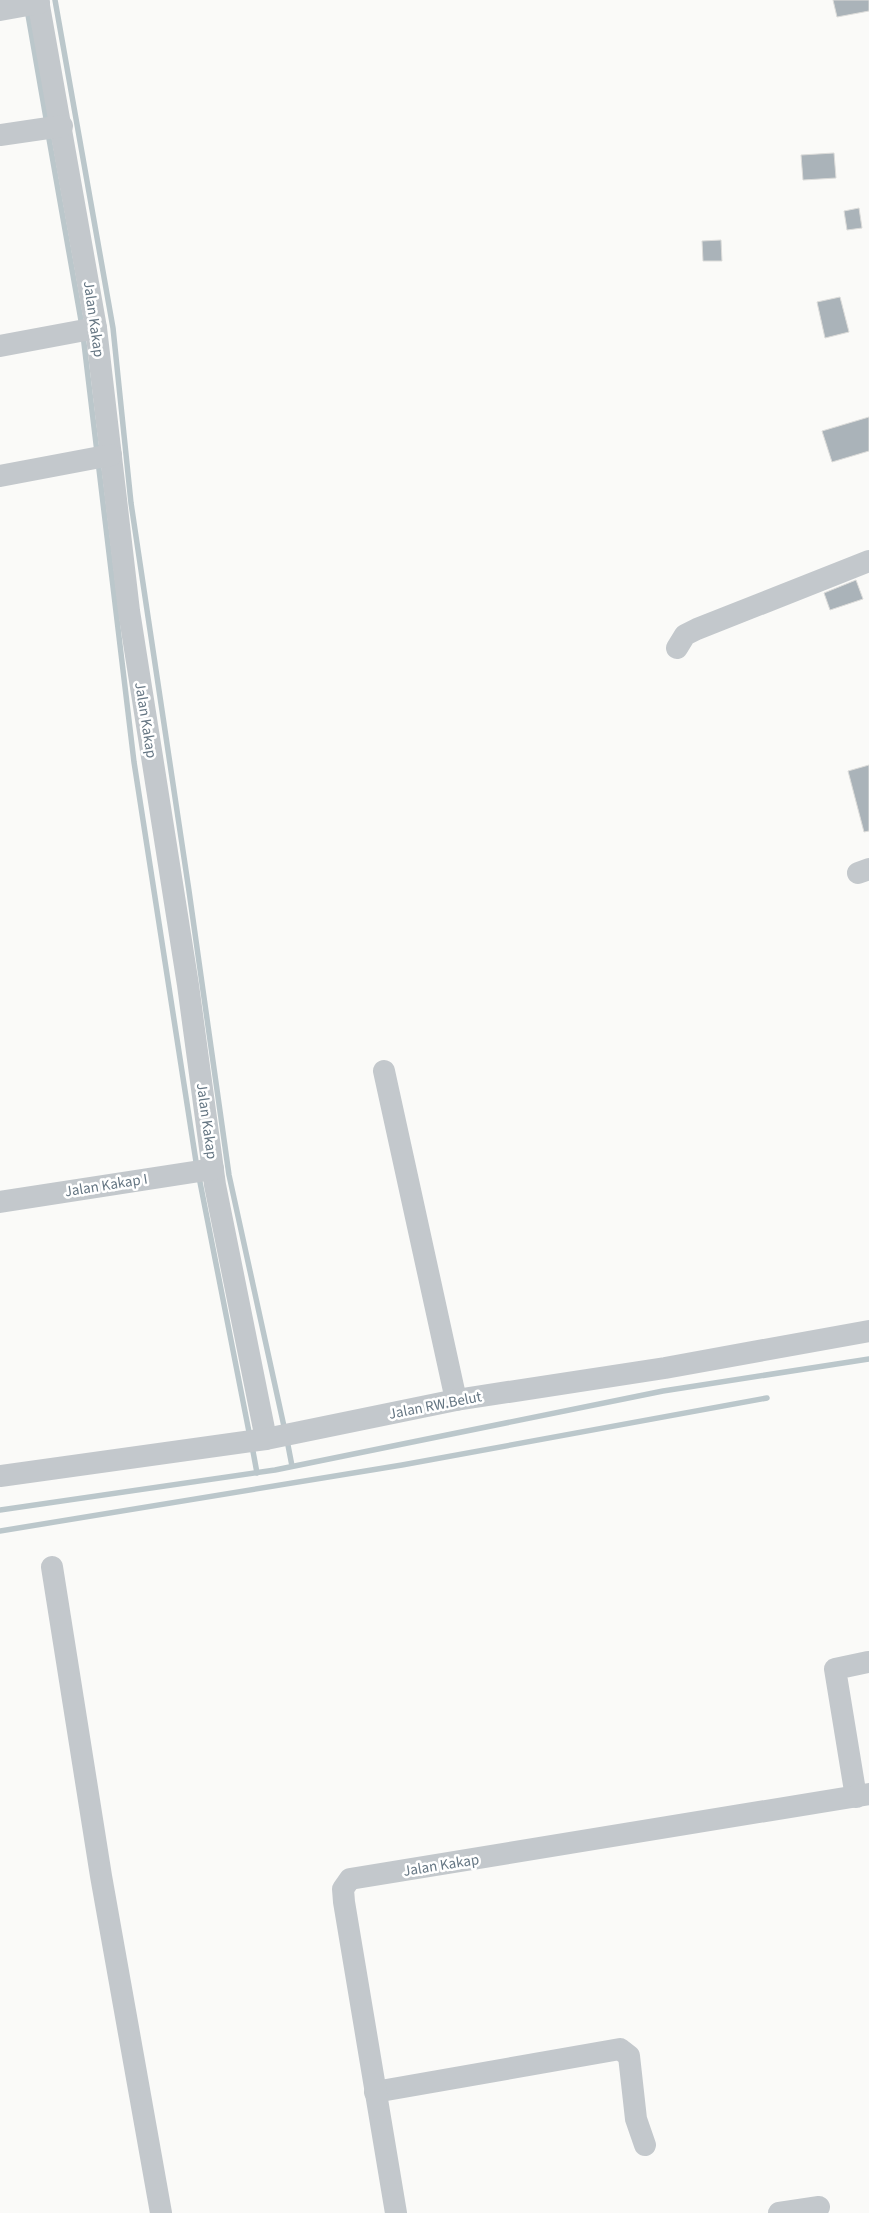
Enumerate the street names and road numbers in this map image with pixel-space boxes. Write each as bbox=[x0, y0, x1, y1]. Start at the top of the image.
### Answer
street label: Jalan Kakap bbox=[78, 280, 109, 359]
street label: Jalan Kakap bbox=[129, 681, 162, 760]
street label: Jalan Kakap bbox=[191, 1082, 222, 1161]
street label: Jalan Kakap I bbox=[63, 1169, 149, 1202]
street label: Jalan RW.Belut bbox=[387, 1386, 483, 1425]
street label: Jalan Kakap bbox=[402, 1849, 481, 1882]

